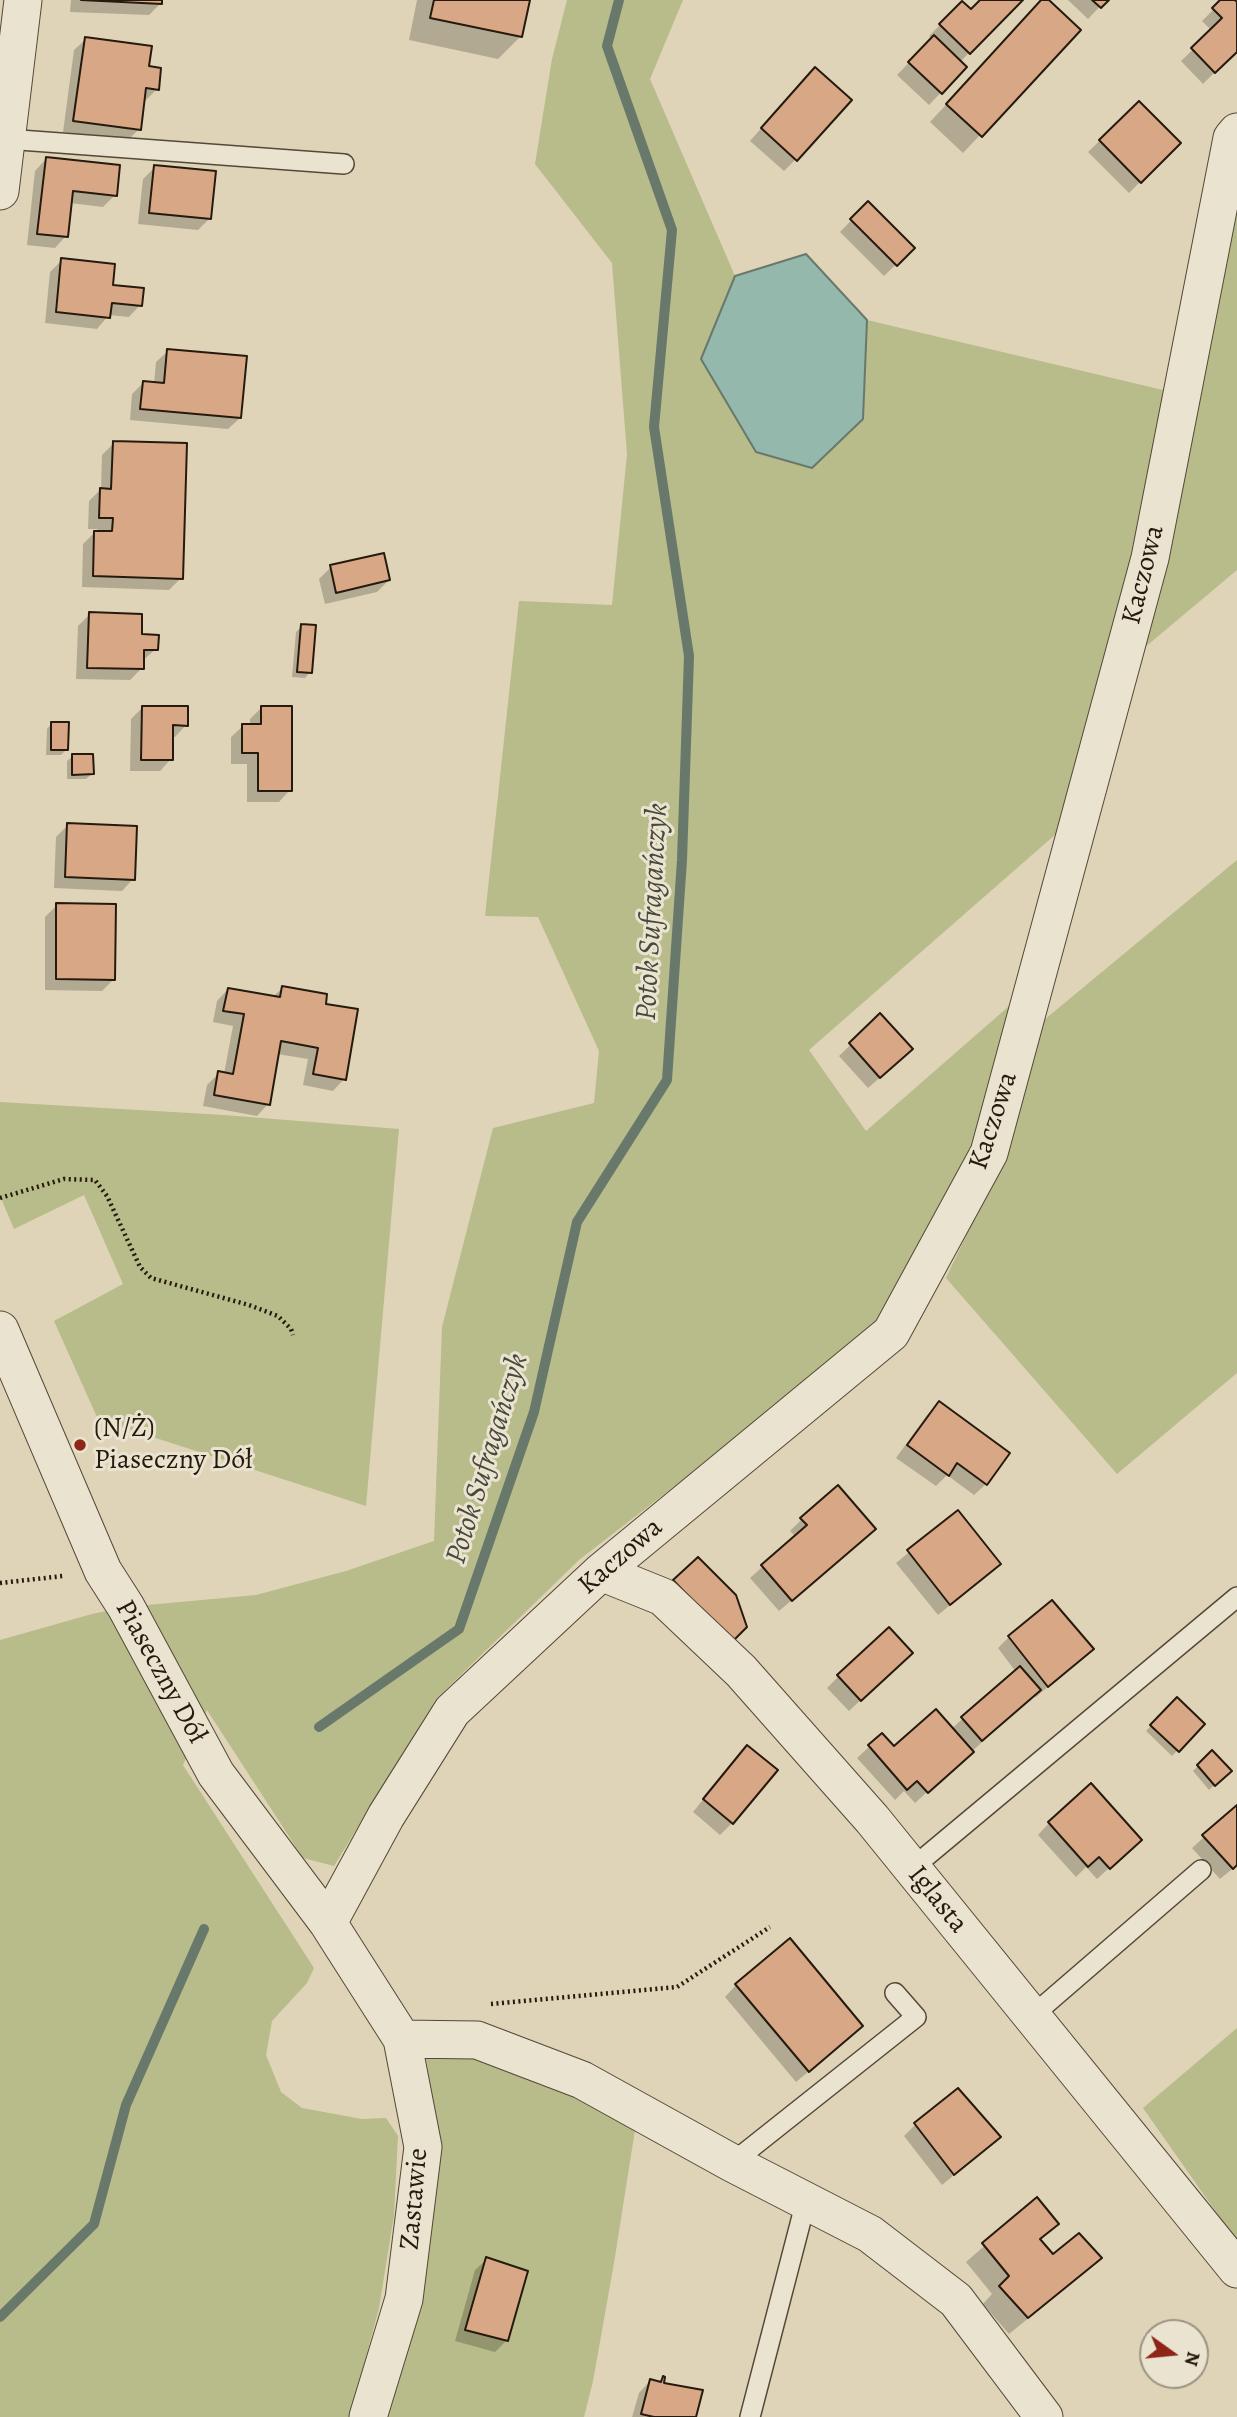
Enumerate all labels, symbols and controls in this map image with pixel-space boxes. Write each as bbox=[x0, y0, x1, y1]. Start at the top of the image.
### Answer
street label: Kaczowa bbox=[1115, 522, 1173, 628]
water label: Potok Sufragańczyk bbox=[629, 802, 677, 1022]
street label: Kaczowa bbox=[962, 1068, 1026, 1174]
water label: Potok Sufragańczyk bbox=[439, 1350, 537, 1568]
place label: (N/Ż) Piaseczny Dół bbox=[94, 1412, 253, 1478]
marker: (N/Ż) Piaseczny Dół bbox=[72, 1437, 88, 1453]
street label: Kaczowa bbox=[572, 1511, 670, 1603]
street label: Piaseczny Dół bbox=[107, 1594, 213, 1750]
street label: Iglasta bbox=[900, 1860, 974, 1940]
street label: Zastawie bbox=[394, 2147, 436, 2251]
north arrow bbox=[1139, 2319, 1209, 2389]
text: N bbox=[1178, 2349, 1207, 2369]

